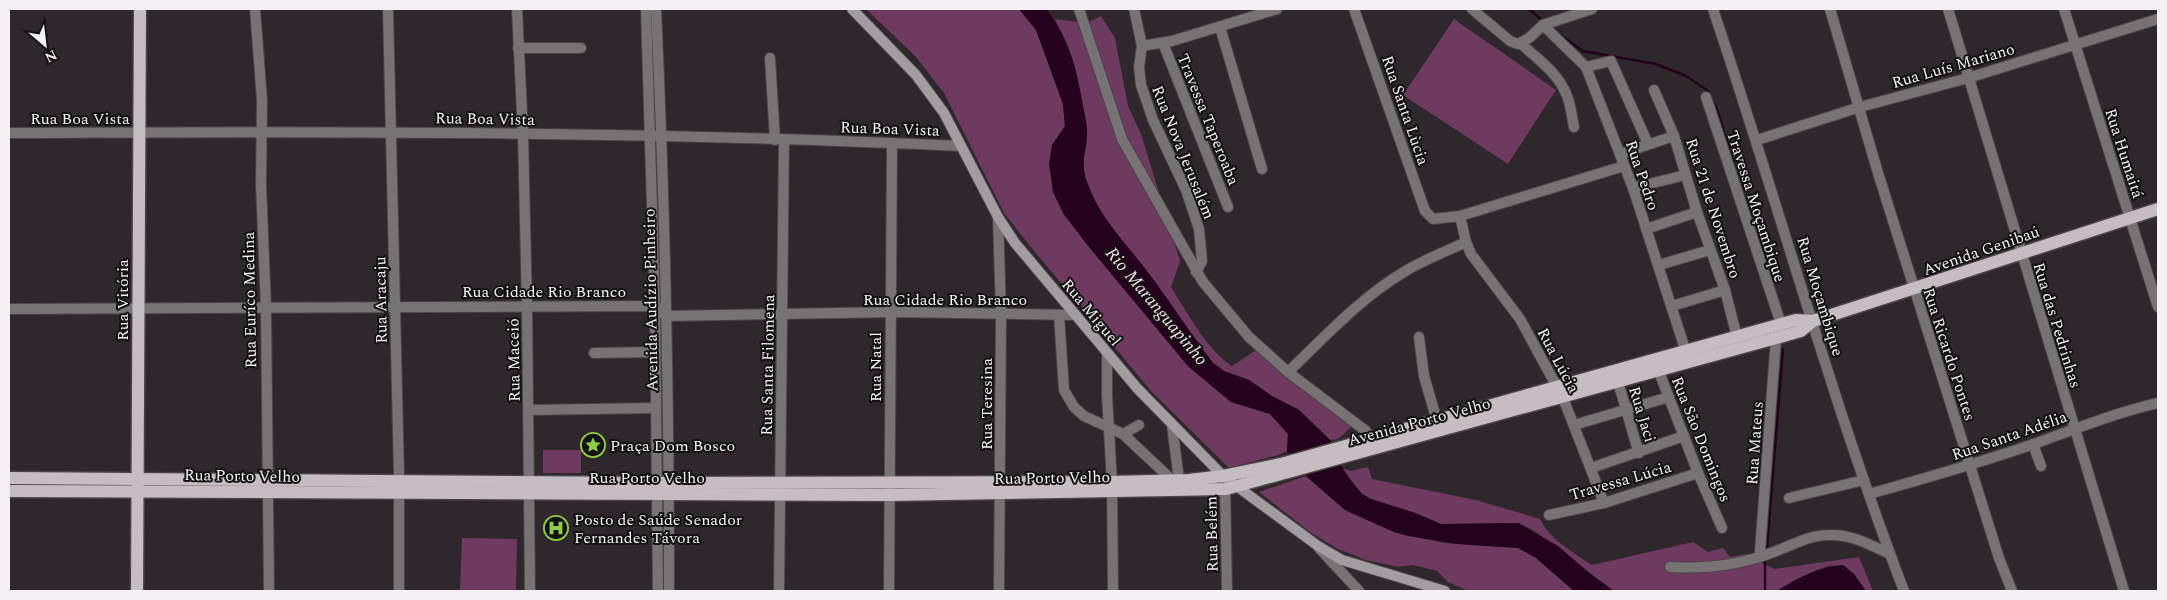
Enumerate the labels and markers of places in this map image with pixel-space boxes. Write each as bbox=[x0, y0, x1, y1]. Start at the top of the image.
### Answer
place icon: Praça Dom Bosco bbox=[580, 432, 606, 458]
place label: Praça Dom Bosco bbox=[610, 434, 735, 458]
place label: Posto de Saúde Senador Fernandes Távora bbox=[574, 508, 742, 550]
hospital icon: Posto de Saúde Senador Fernandes Távora bbox=[543, 515, 569, 541]

